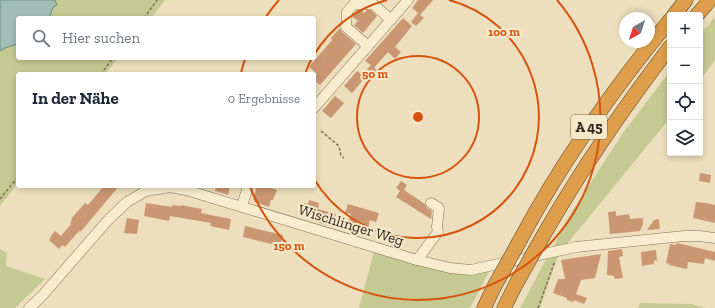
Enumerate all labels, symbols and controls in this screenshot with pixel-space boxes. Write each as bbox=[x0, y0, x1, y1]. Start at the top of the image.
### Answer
north arrow bbox=[619, 12, 655, 48]
map controls bbox=[667, 12, 703, 156]
button: + bbox=[667, 12, 703, 48]
search box bbox=[16, 16, 316, 60]
text: 100 m bbox=[488, 25, 520, 39]
icon: search bbox=[30, 27, 52, 49]
text: Hier suchen bbox=[62, 29, 140, 47]
button: − bbox=[667, 48, 703, 84]
text: 50 m bbox=[362, 67, 388, 81]
button: locate bbox=[667, 84, 703, 120]
text: In der Nähe bbox=[32, 88, 119, 108]
text: 0 Ergebnisse bbox=[228, 91, 300, 106]
centre of rings bbox=[411, 110, 425, 124]
road number: A 45 bbox=[571, 115, 607, 139]
button: layers bbox=[667, 120, 703, 156]
street label: Wischlinger Weg bbox=[296, 200, 406, 250]
text: 150 m bbox=[274, 239, 305, 253]

